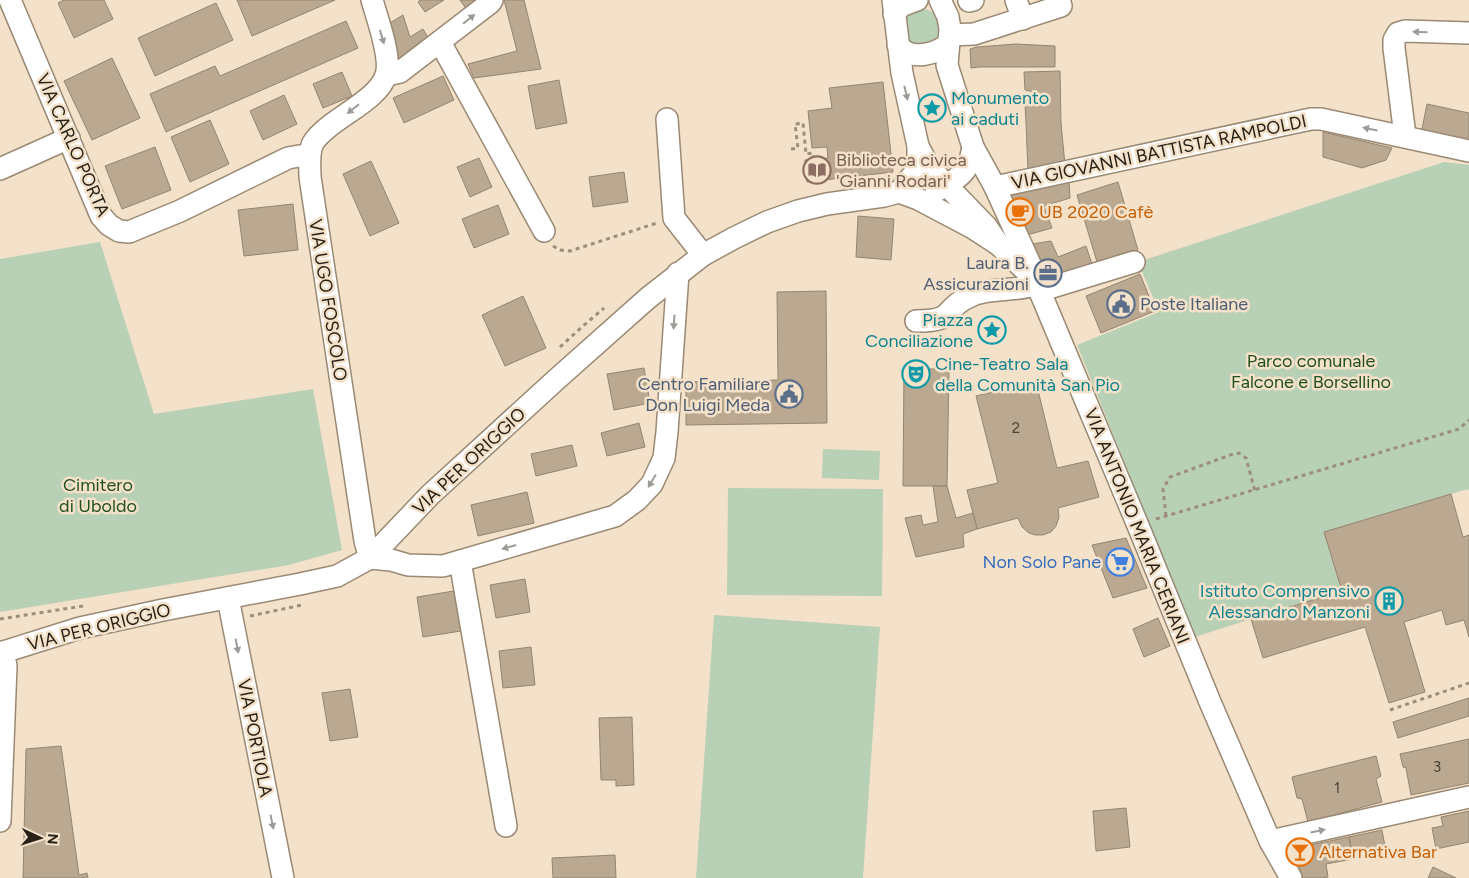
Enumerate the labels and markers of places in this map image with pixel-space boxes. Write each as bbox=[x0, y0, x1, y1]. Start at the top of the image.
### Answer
place label: Monumento ai caduti bbox=[951, 87, 1049, 130]
place icon: Monumento ai caduti bbox=[917, 93, 947, 123]
place label: Biblioteca civica 'Gianni Rodari' bbox=[836, 149, 967, 192]
library icon: Biblioteca civica 'Gianni Rodari' bbox=[802, 155, 832, 185]
cafe icon: UB 2020 Cafè bbox=[1005, 197, 1035, 227]
place label: UB 2020 Cafè bbox=[1039, 201, 1154, 223]
place label: Laura B. Assicurazioni bbox=[923, 252, 1029, 295]
office icon: Laura B. Assicurazioni bbox=[1033, 258, 1063, 288]
public building icon: Poste Italiane bbox=[1106, 289, 1136, 319]
place label: Poste Italiane bbox=[1140, 293, 1248, 315]
place label: Piazza Conciliazione bbox=[865, 309, 973, 352]
place icon: Piazza Conciliazione bbox=[977, 315, 1007, 345]
place label: Cine-Teatro Sala della Comunità San Pio bbox=[935, 353, 1120, 396]
theatre icon: Cine-Teatro Sala della Comunità San Pio bbox=[901, 359, 931, 389]
place label: Centro Familiare Don Luigi Meda bbox=[638, 373, 770, 416]
public building icon: Centro Familiare Don Luigi Meda bbox=[774, 379, 804, 409]
supermarket icon: Non Solo Pane bbox=[1105, 547, 1135, 577]
place label: Non Solo Pane bbox=[983, 551, 1101, 573]
place label: Istituto Comprensivo Alessandro Manzoni bbox=[1200, 580, 1370, 623]
building icon: Istituto Comprensivo Alessandro Manzoni bbox=[1374, 586, 1404, 616]
bar icon: Alternativa Bar bbox=[1285, 837, 1315, 867]
place label: Alternativa Bar bbox=[1319, 841, 1437, 863]

